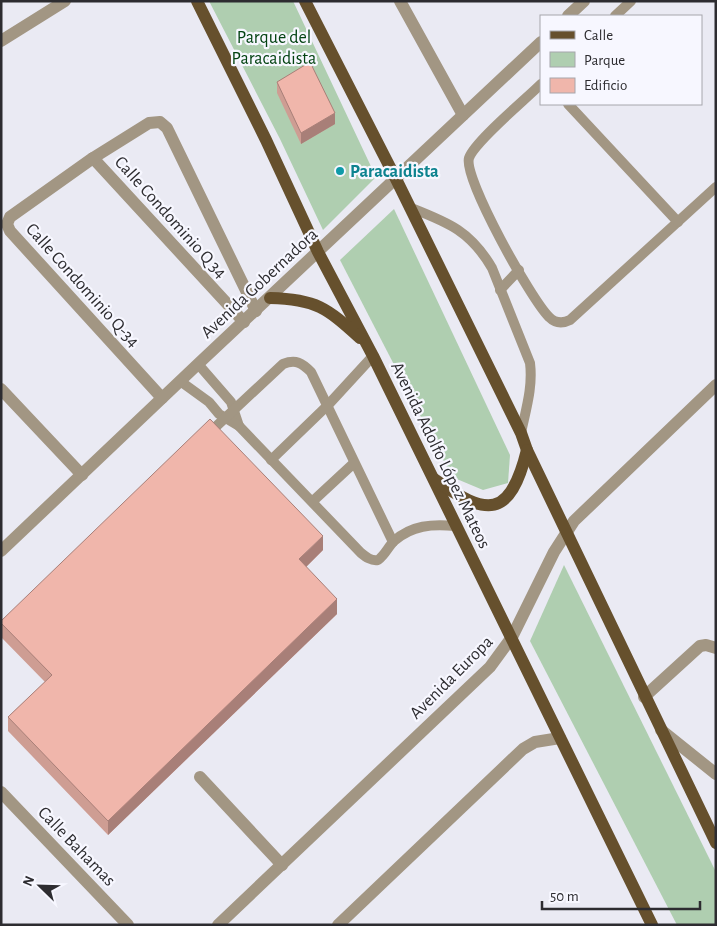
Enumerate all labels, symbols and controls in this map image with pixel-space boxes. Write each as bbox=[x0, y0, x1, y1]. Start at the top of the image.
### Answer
legend bbox=[540, 15, 702, 105]
text: Calle bbox=[584, 28, 613, 43]
park label: Parque del Paracaidista bbox=[232, 29, 316, 68]
text: Parque bbox=[584, 53, 625, 68]
text: Edificio bbox=[584, 78, 627, 93]
street label: Calle Condominio Q 34 bbox=[111, 153, 230, 282]
place label: Paracaidista bbox=[350, 163, 439, 181]
marker: Paracaidista bbox=[334, 165, 346, 177]
street label: Calle Condominio Q-34 bbox=[22, 220, 143, 351]
street label: Avenida Gobernadora bbox=[198, 225, 321, 342]
street label: Avenida Adolfo López Mateos bbox=[387, 359, 493, 552]
street label: Avenida Europa bbox=[407, 633, 497, 723]
street label: Calle Bahamas bbox=[34, 804, 118, 890]
north arrow bbox=[15, 861, 65, 911]
text: N bbox=[21, 874, 37, 889]
scale bar bbox=[542, 878, 700, 910]
text: 50 m bbox=[550, 889, 579, 904]

